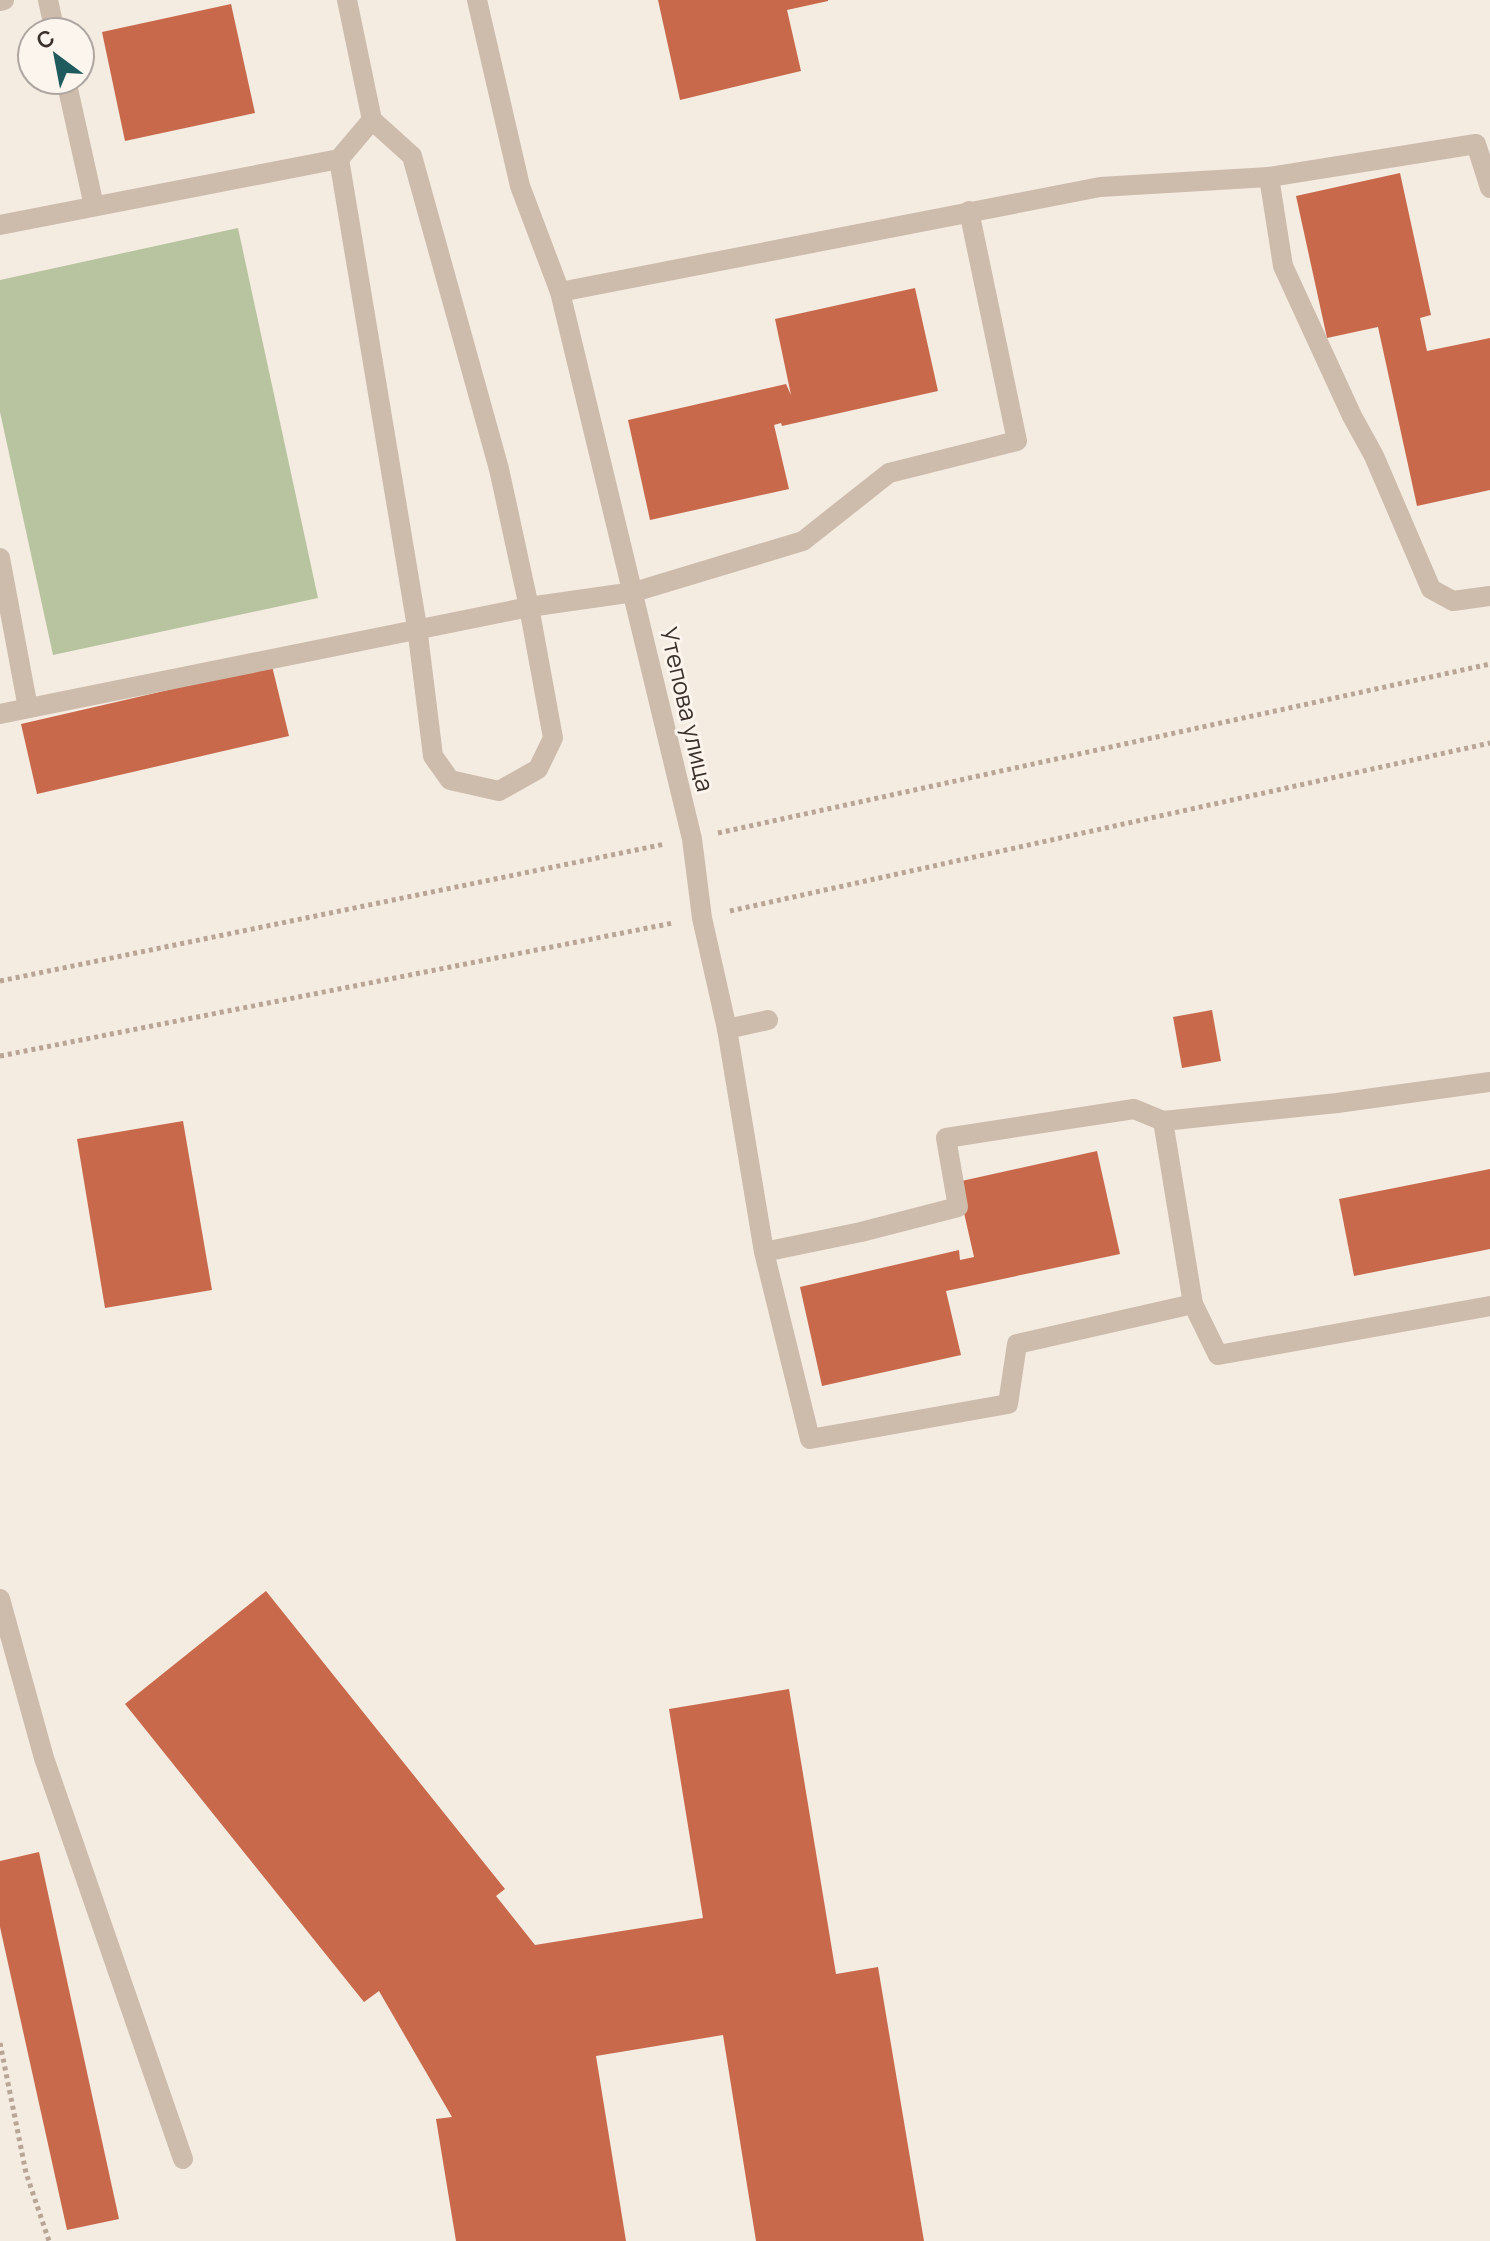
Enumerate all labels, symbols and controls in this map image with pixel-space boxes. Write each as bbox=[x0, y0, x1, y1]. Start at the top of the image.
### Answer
north arrow bbox=[16, 16, 96, 96]
text: С bbox=[31, 22, 60, 56]
street label: Утепова улица bbox=[653, 624, 723, 794]

